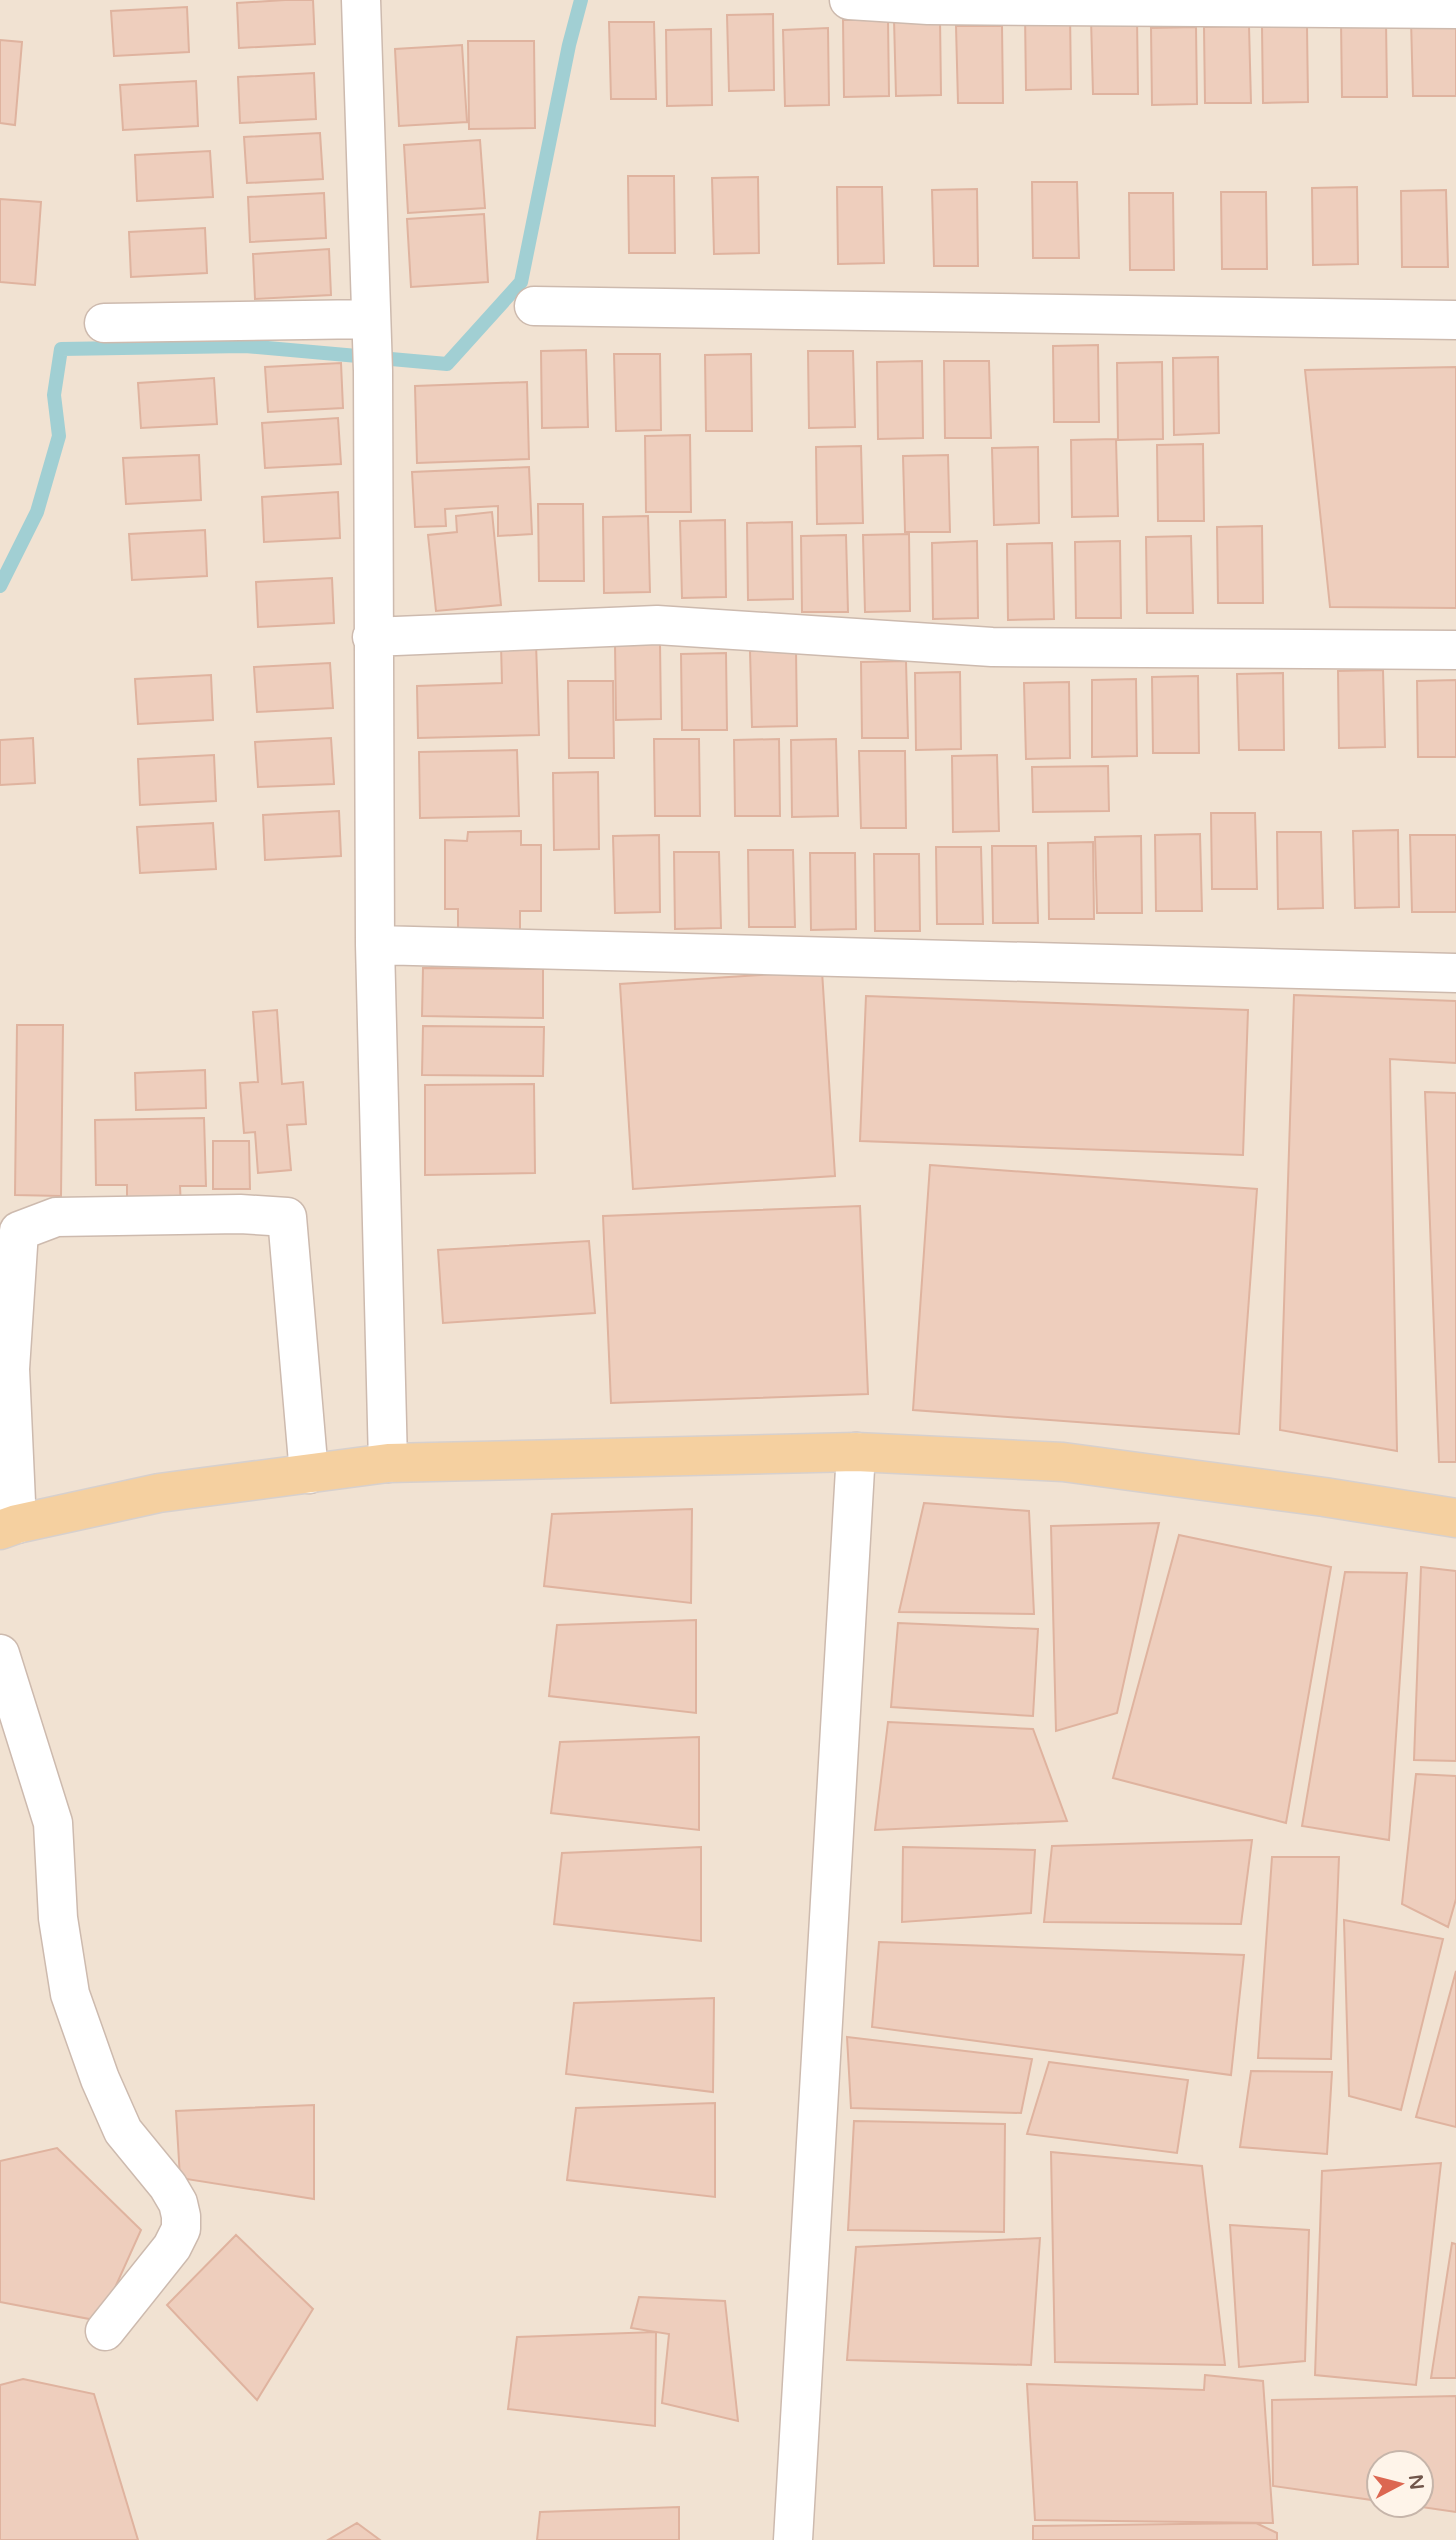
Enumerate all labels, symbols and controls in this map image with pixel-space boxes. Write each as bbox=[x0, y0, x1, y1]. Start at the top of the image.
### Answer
north arrow bbox=[1365, 2449, 1435, 2519]
text: N bbox=[1404, 2473, 1428, 2491]

